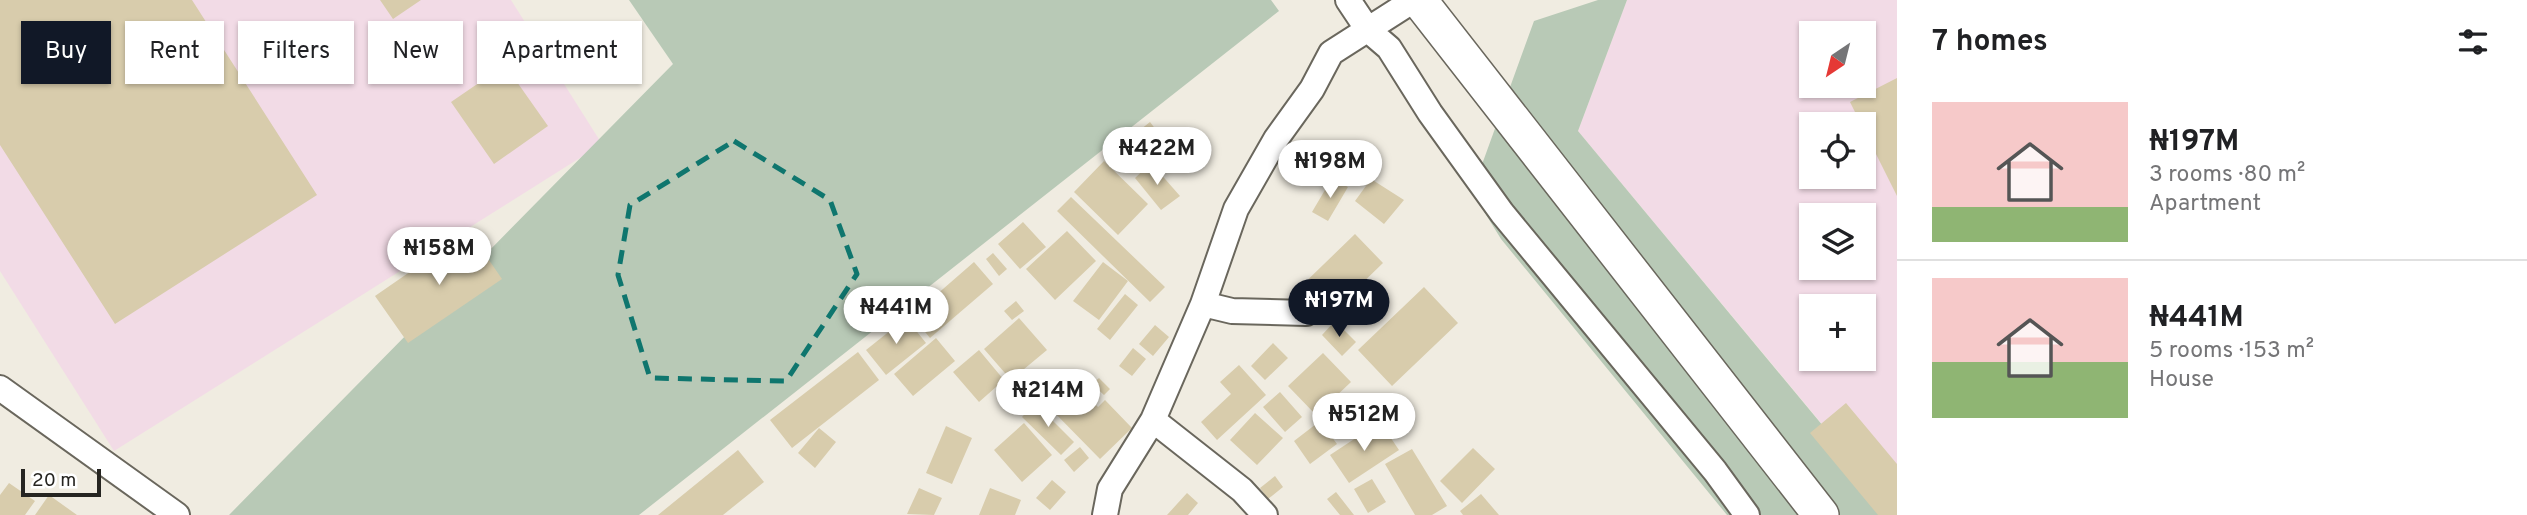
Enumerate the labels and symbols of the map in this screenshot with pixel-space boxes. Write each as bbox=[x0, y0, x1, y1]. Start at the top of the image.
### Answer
north arrow bbox=[1799, 21, 1876, 98]
pin: ₦422M bbox=[1108, 128, 1206, 187]
pin: ₦198M bbox=[1281, 140, 1379, 200]
pin: ₦158M bbox=[390, 228, 488, 287]
pin: ₦197M bbox=[1290, 280, 1388, 339]
pin: ₦441M bbox=[847, 286, 945, 346]
pin: ₦214M bbox=[999, 370, 1097, 429]
pin: ₦512M bbox=[1315, 393, 1413, 453]
scale bar bbox=[21, 466, 102, 498]

